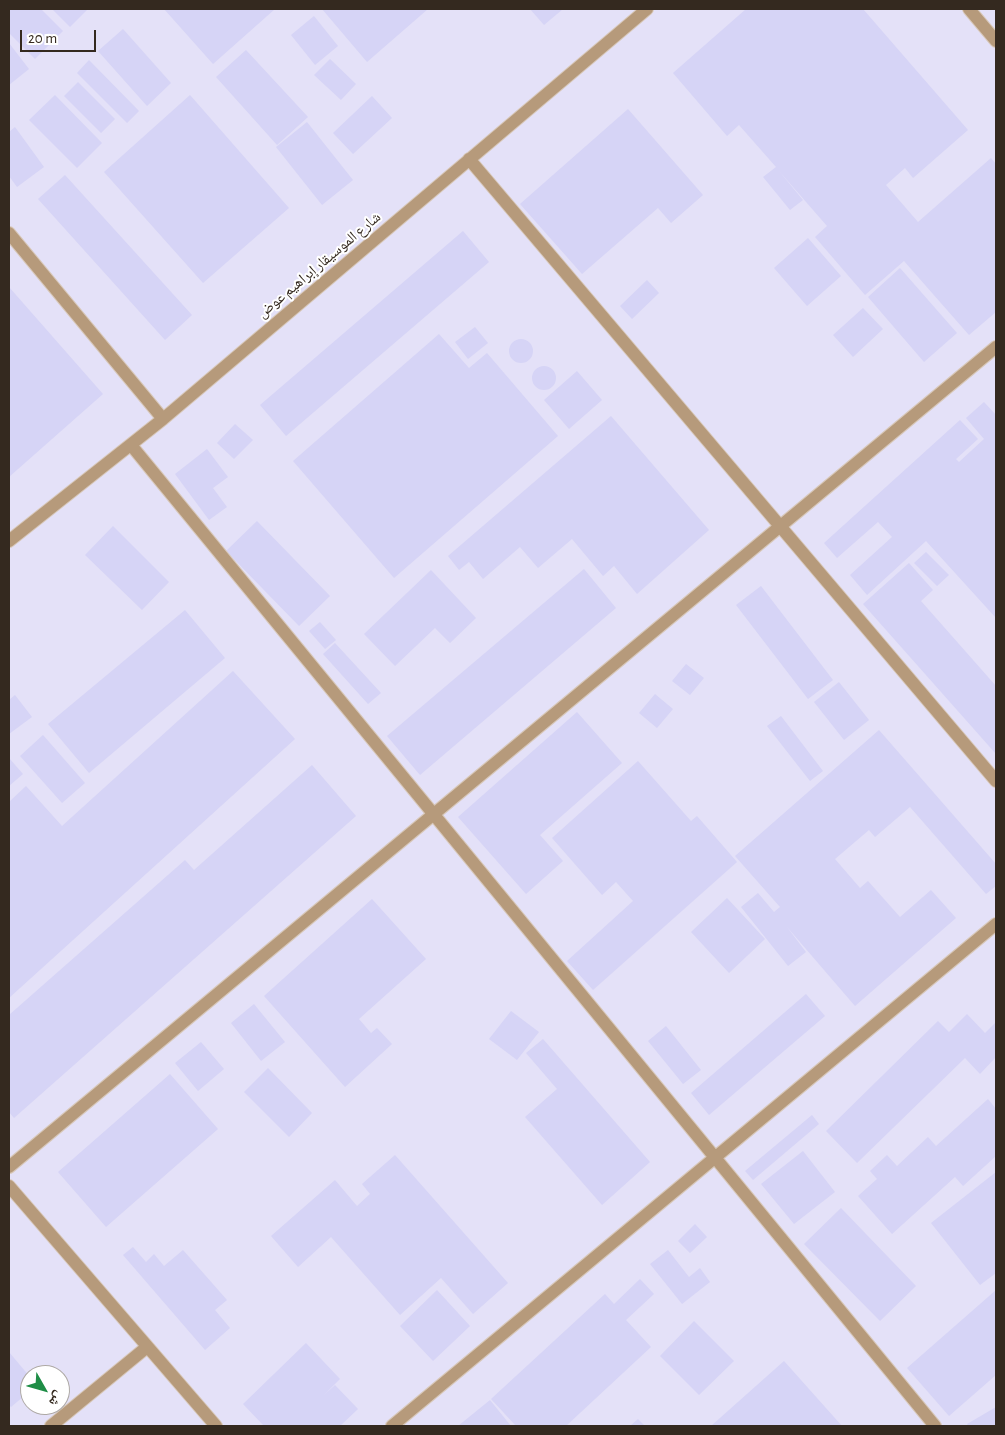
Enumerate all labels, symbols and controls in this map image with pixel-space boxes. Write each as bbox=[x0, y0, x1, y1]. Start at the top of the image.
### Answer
scale bar bbox=[22, 20, 99, 52]
text: 20 m bbox=[28, 31, 57, 46]
street label: شارع الموسيقار إبراهيم عوض bbox=[254, 208, 384, 322]
north arrow bbox=[20, 1365, 70, 1415]
text: ش bbox=[46, 1388, 66, 1409]

